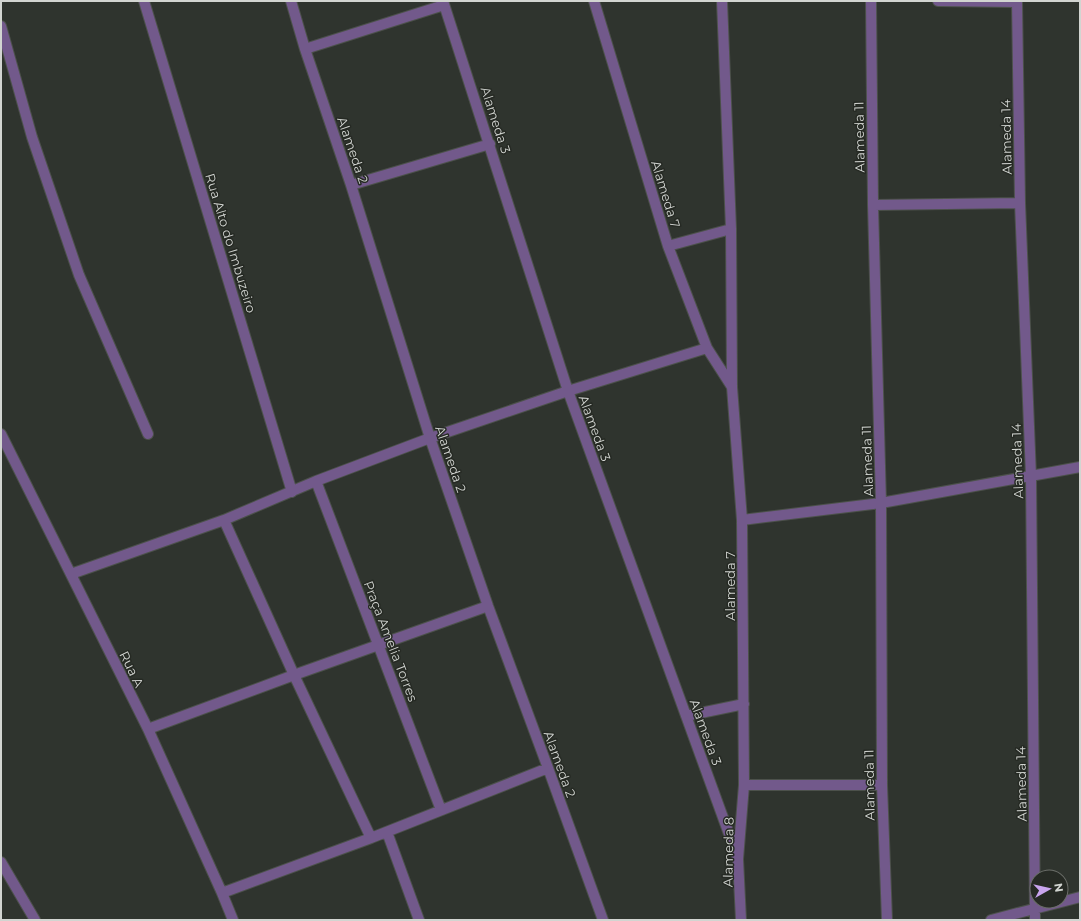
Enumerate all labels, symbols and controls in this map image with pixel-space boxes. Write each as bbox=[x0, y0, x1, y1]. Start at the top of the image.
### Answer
street label: Alameda 3 bbox=[478, 85, 514, 155]
street label: Alameda 14 bbox=[997, 99, 1015, 175]
street label: Alameda 11 bbox=[850, 101, 868, 173]
street label: Alameda 2 bbox=[334, 115, 372, 185]
street label: Alameda 7 bbox=[648, 158, 684, 230]
street label: Rua Alto do Imbuzeiro bbox=[202, 171, 260, 315]
street label: Alameda 3 bbox=[576, 393, 614, 463]
street label: Alameda 14 bbox=[1008, 423, 1026, 499]
street label: Alameda 2 bbox=[432, 424, 470, 494]
street label: Alameda 11 bbox=[858, 425, 876, 497]
street label: Alameda 7 bbox=[722, 551, 738, 621]
street label: Praça Amelia Torres bbox=[361, 578, 421, 704]
street label: Rua A bbox=[116, 648, 148, 690]
street label: Alameda 3 bbox=[687, 697, 725, 767]
street label: Alameda 2 bbox=[541, 729, 579, 799]
street label: Alameda 14 bbox=[1012, 746, 1030, 822]
street label: Alameda 11 bbox=[860, 749, 878, 821]
street label: Alameda 8 bbox=[719, 817, 737, 887]
north arrow bbox=[1029, 869, 1069, 909]
text: N bbox=[1051, 882, 1066, 893]

